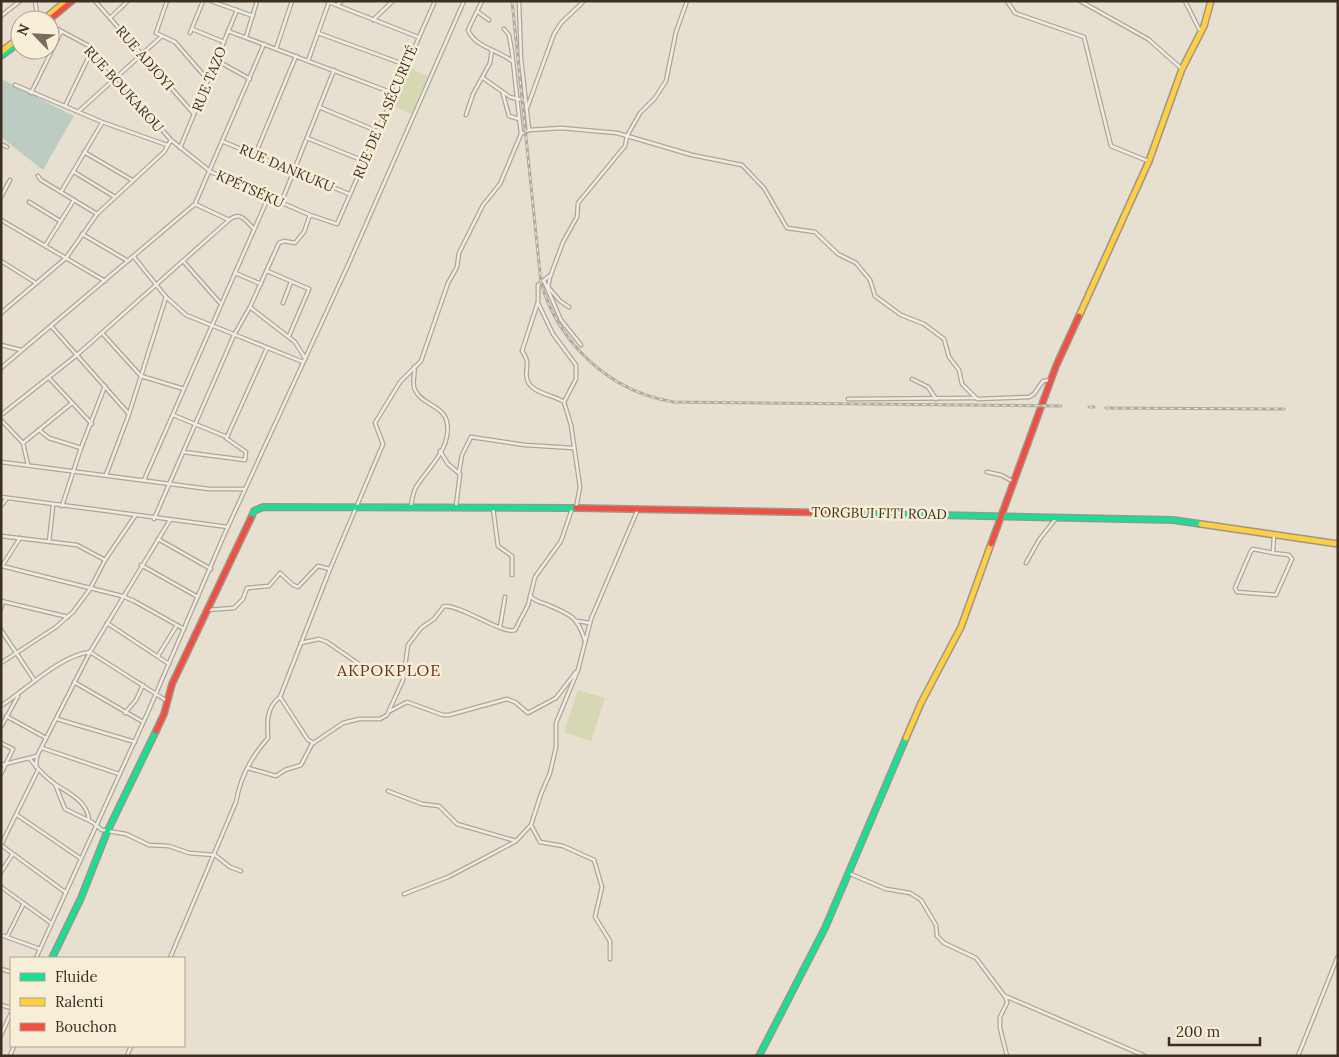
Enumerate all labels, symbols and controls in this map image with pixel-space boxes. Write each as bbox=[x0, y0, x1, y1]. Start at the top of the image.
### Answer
north arrow bbox=[10, 10, 60, 60]
text: N bbox=[13, 21, 34, 38]
street label: RUE ADJOYI bbox=[112, 22, 178, 94]
street label: RUE BOUKAROU bbox=[80, 42, 168, 136]
street label: RUE DE LA SÉCURITÉ bbox=[349, 42, 421, 181]
street label: RUE TAZO bbox=[188, 44, 230, 114]
street label: RUE DANKUKU bbox=[237, 140, 338, 196]
street label: KPÉTSÉKU bbox=[213, 166, 287, 212]
street label: TORGBUI FITI ROAD bbox=[811, 503, 947, 523]
district label: AKPOKPLOE bbox=[336, 660, 441, 680]
legend bbox=[10, 957, 185, 1047]
text: Fluide bbox=[55, 967, 98, 986]
text: Ralenti bbox=[55, 992, 103, 1011]
scale bar bbox=[1169, 1014, 1260, 1046]
text: Bouchon bbox=[55, 1017, 117, 1036]
text: 200 m bbox=[1176, 1022, 1220, 1041]

